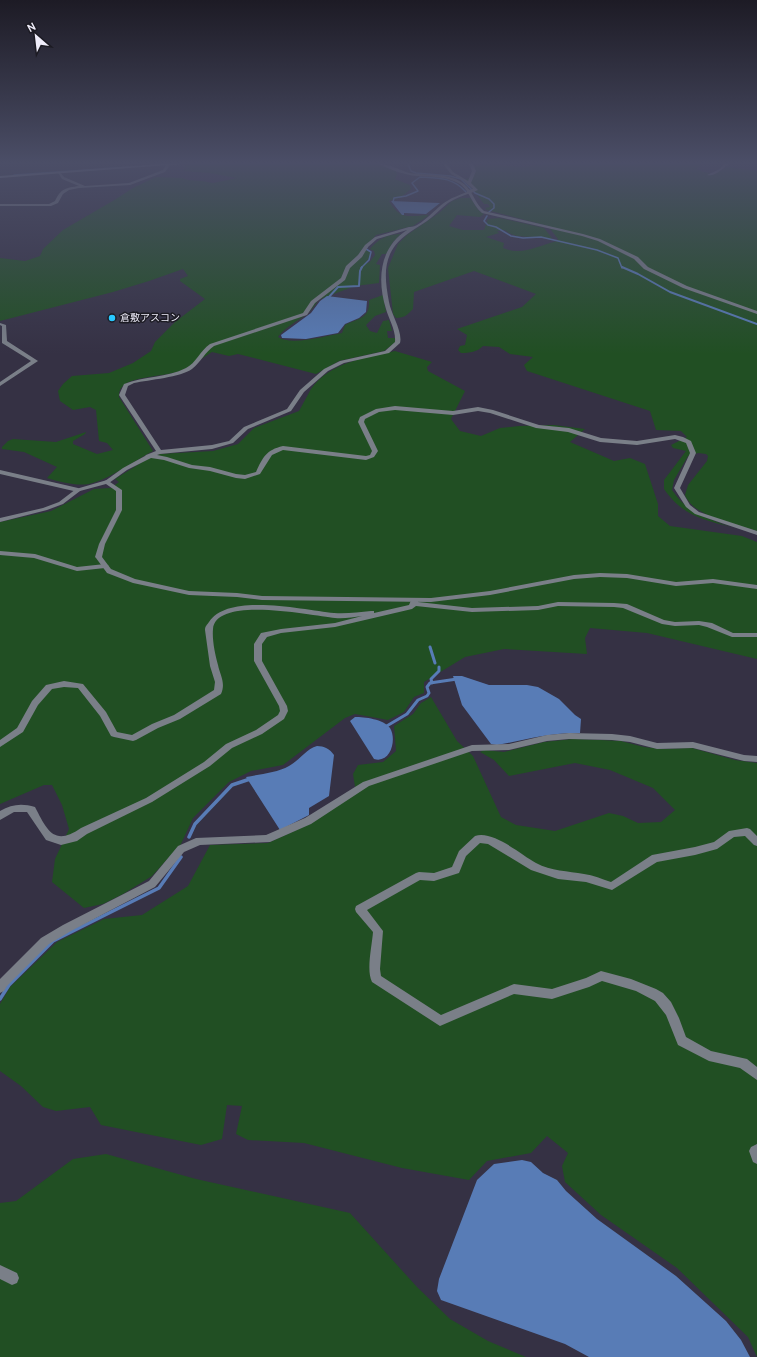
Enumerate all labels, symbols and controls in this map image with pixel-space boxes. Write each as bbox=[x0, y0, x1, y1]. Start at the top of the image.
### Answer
north arrow bbox=[16, 16, 56, 56]
text: N bbox=[25, 20, 39, 36]
place label: 倉敷アスコン bbox=[120, 312, 180, 325]
marker: 倉敷アスコン bbox=[107, 313, 117, 323]

